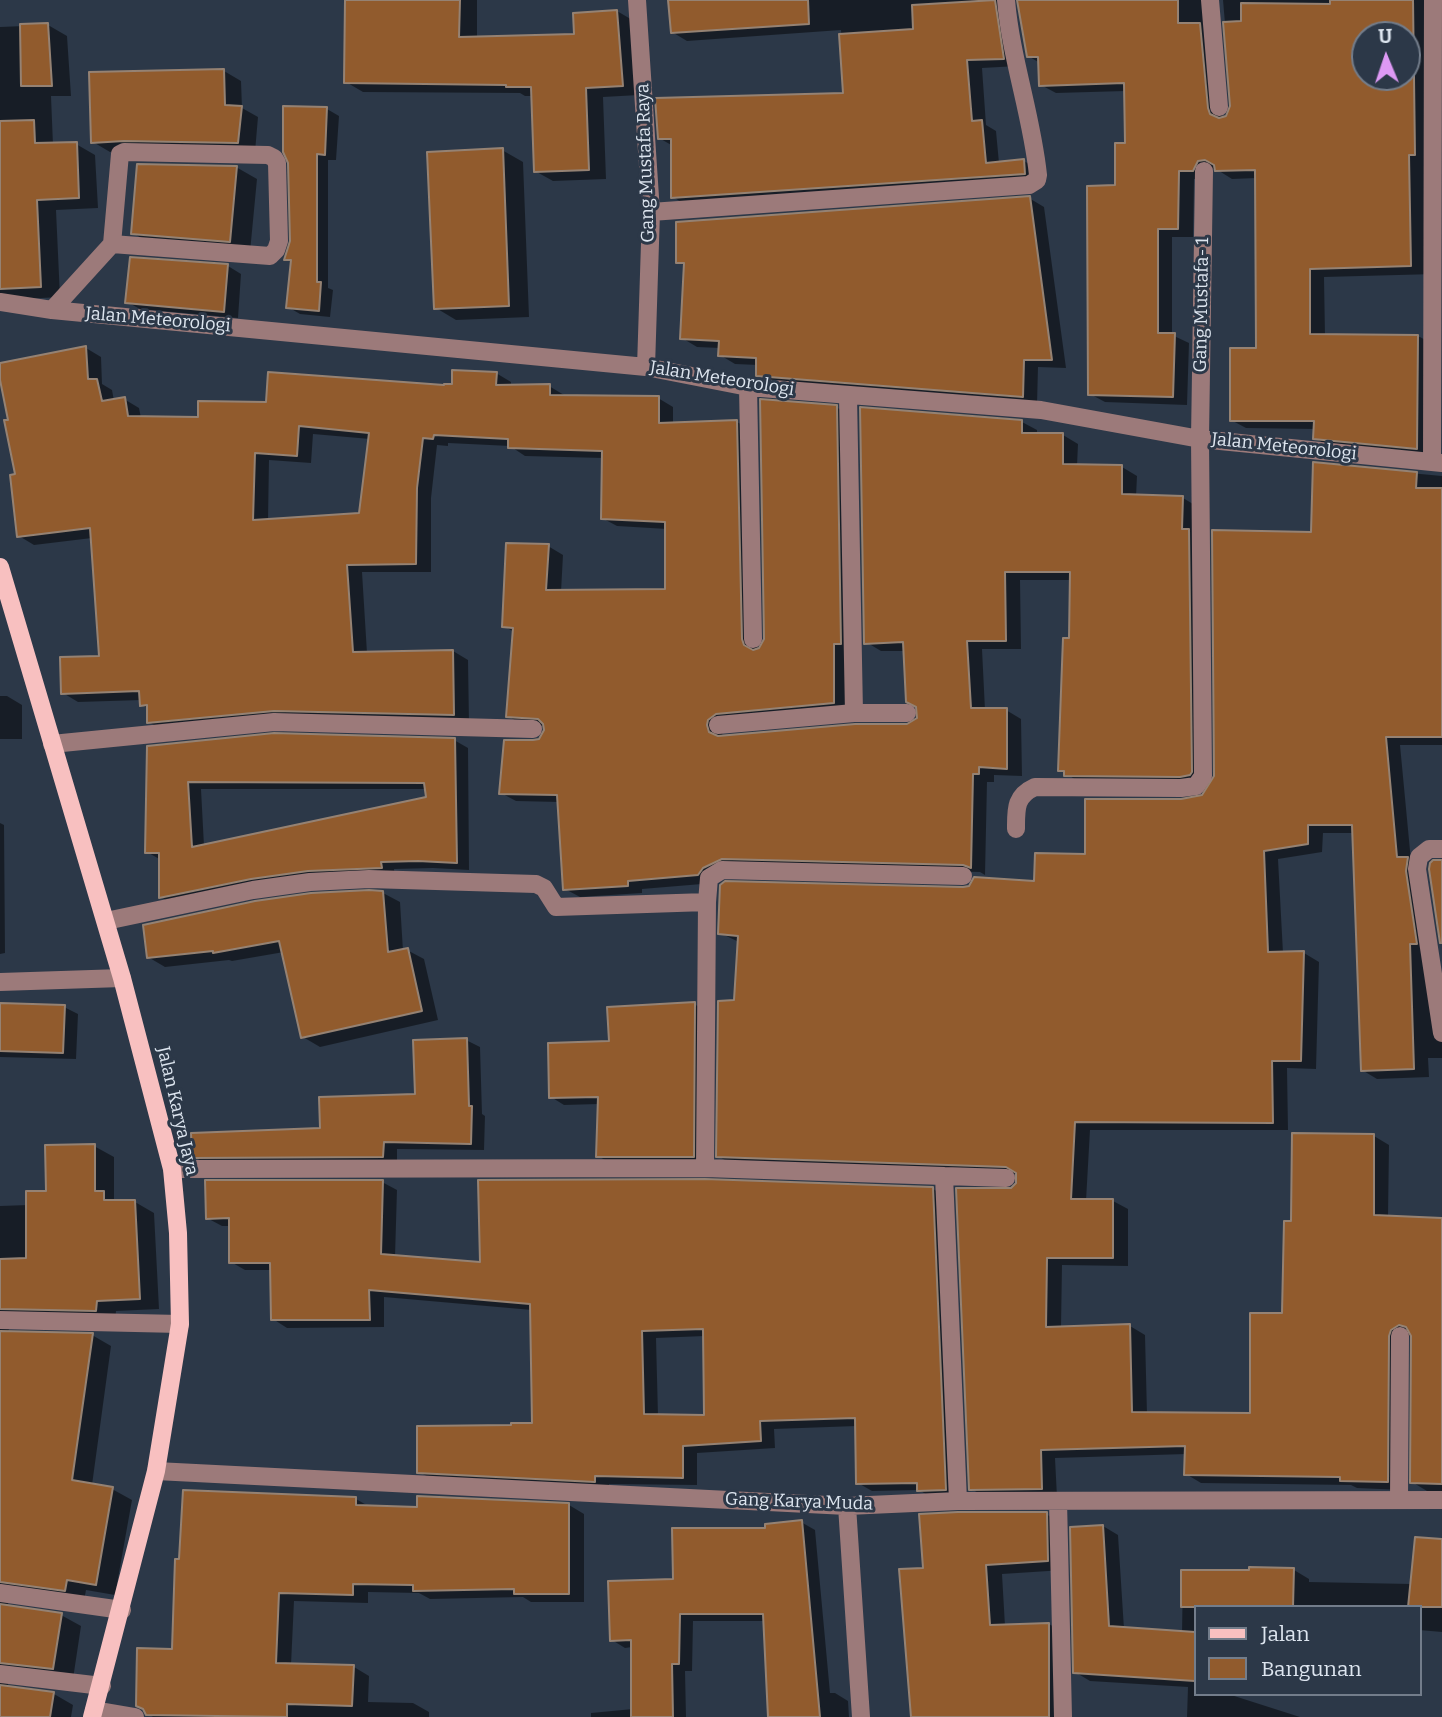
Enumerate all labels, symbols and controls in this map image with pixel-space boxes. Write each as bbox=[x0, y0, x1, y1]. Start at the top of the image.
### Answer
north arrow bbox=[1351, 21, 1421, 91]
text: U bbox=[1378, 25, 1393, 48]
street label: Gang Mustafa Raya bbox=[632, 83, 660, 243]
street label: Gang Mustafa- 1 bbox=[1190, 237, 1214, 373]
street label: Jalan Meteorologi bbox=[84, 303, 232, 337]
street label: Jalan Meteorologi bbox=[648, 357, 796, 401]
street label: Jalan Meteorologi bbox=[1210, 429, 1358, 465]
street label: Jalan Karya Jaya bbox=[152, 1044, 202, 1178]
street label: Gang Karya Muda bbox=[725, 1489, 873, 1515]
legend bbox=[1194, 1605, 1421, 1696]
text: Jalan bbox=[1261, 1621, 1310, 1647]
text: Bangunan bbox=[1261, 1656, 1362, 1682]

